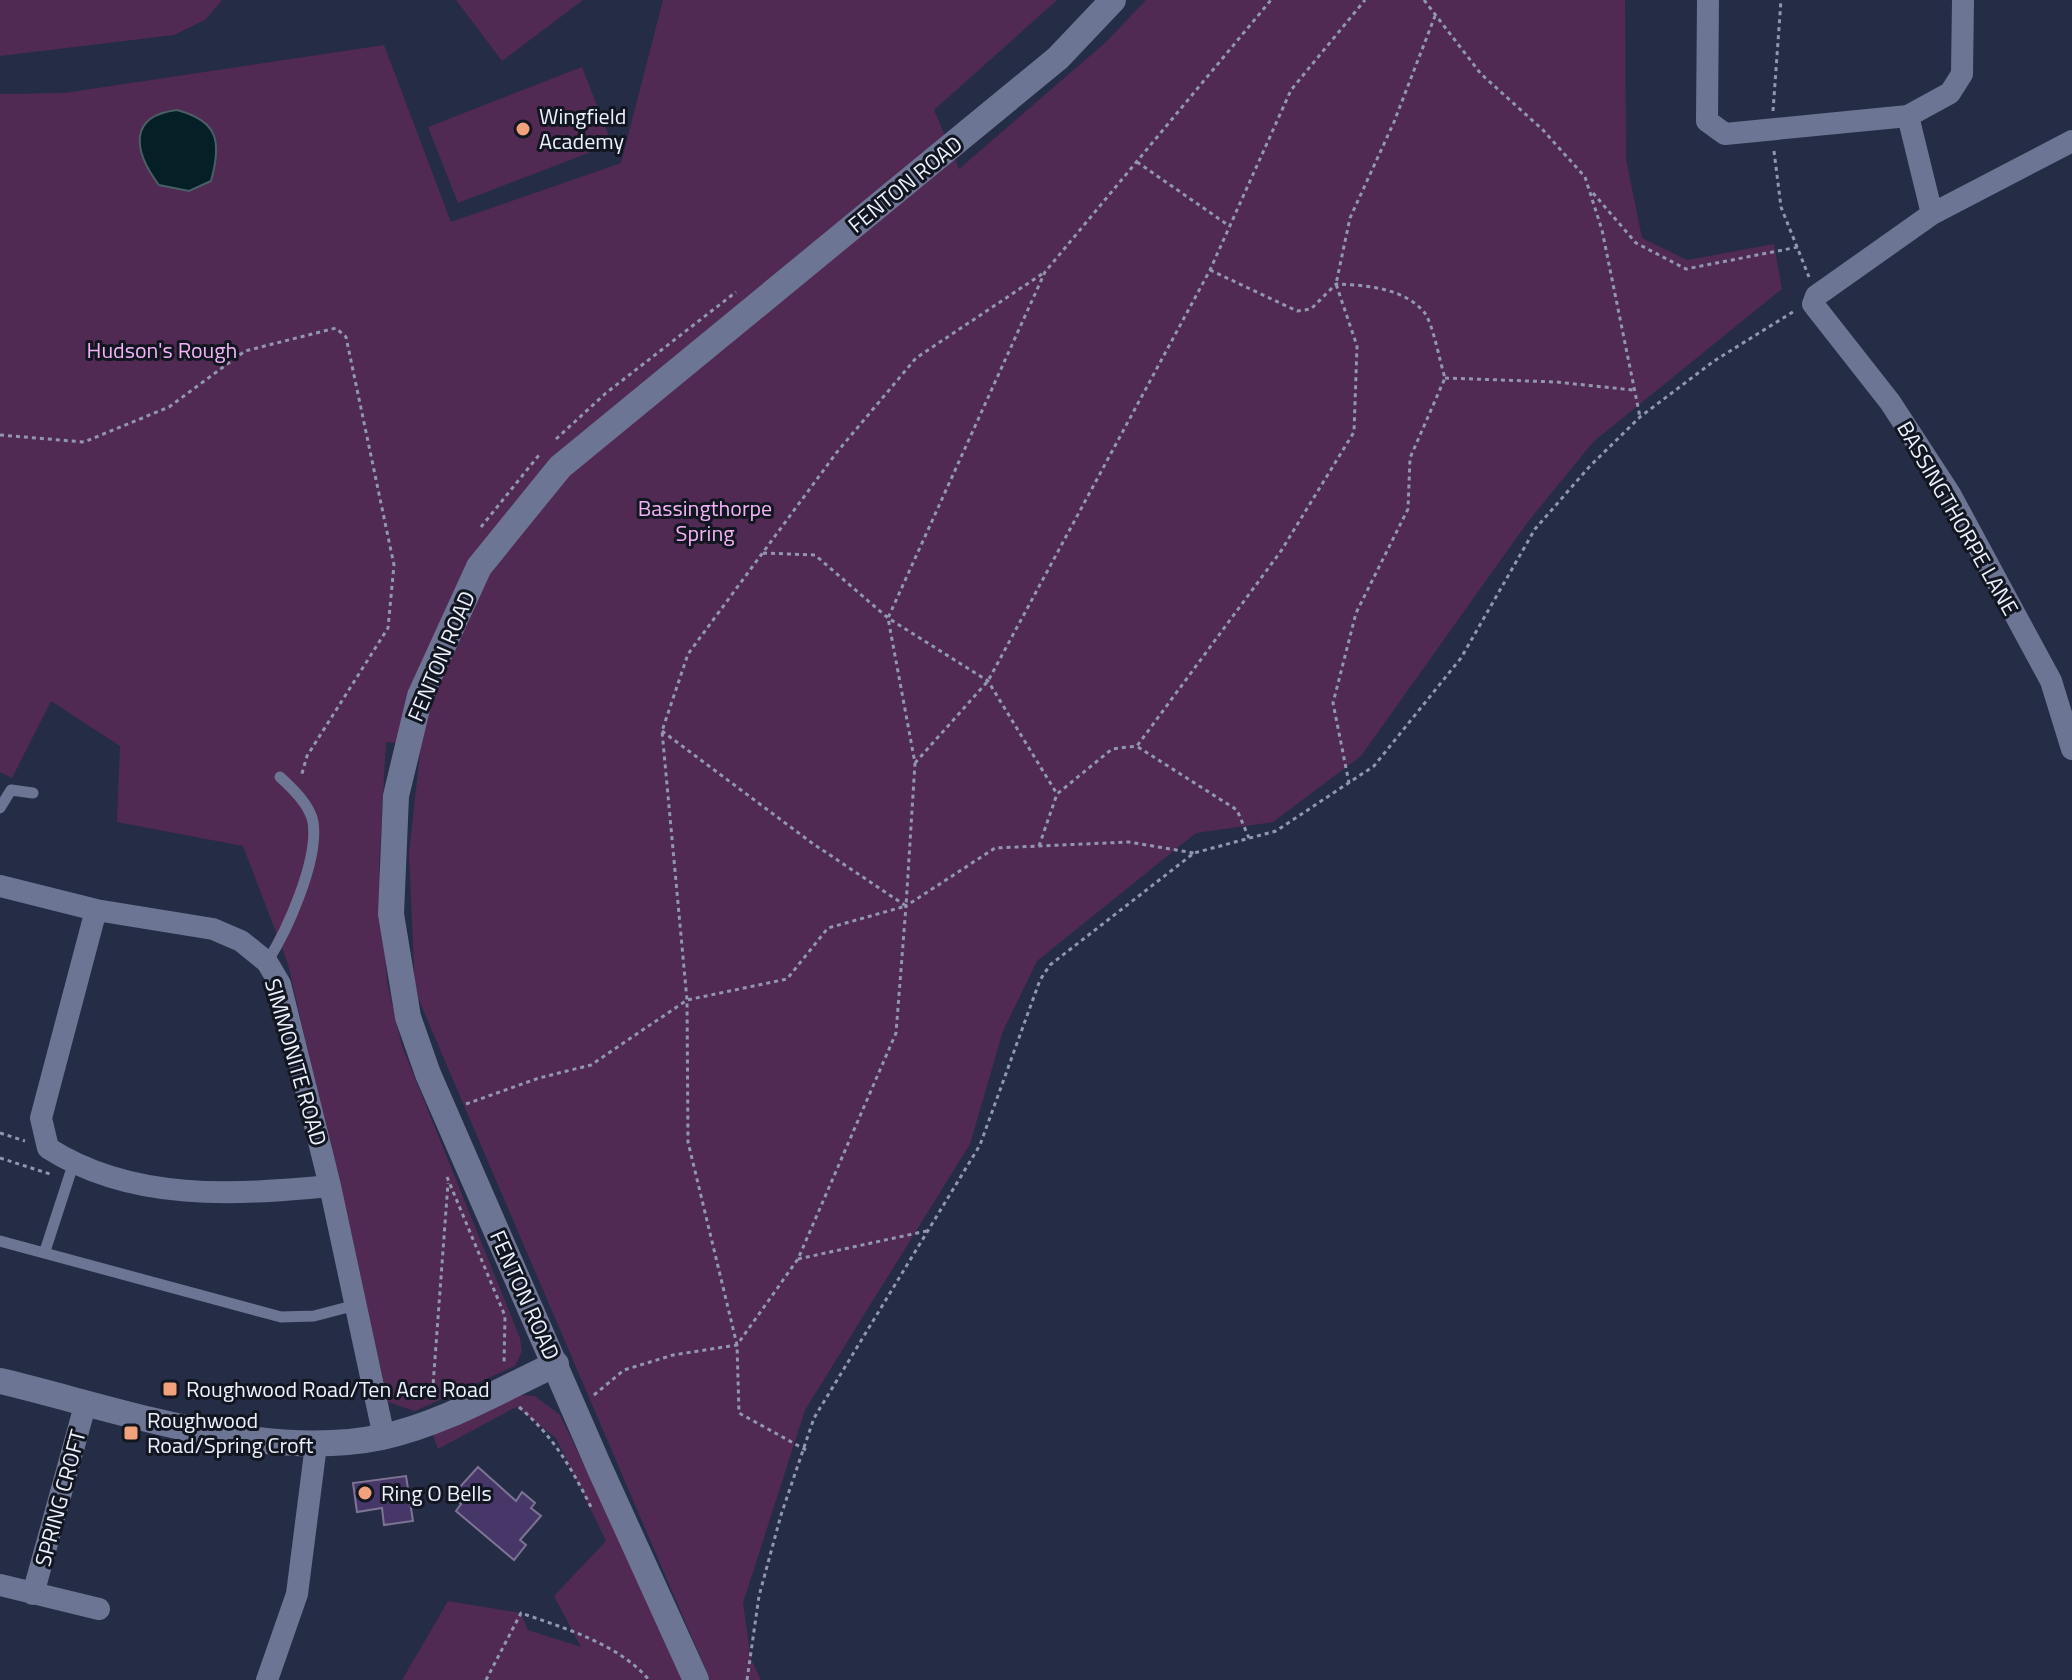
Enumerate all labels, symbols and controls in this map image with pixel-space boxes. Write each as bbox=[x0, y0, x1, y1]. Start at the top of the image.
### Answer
place label: Wingfield Academy bbox=[539, 99, 626, 158]
marker: Wingfield Academy bbox=[514, 120, 532, 138]
street label: FENTON ROAD bbox=[840, 127, 970, 241]
park label: Hudson's Rough bbox=[87, 333, 237, 367]
street label: BASSINGTHORPE LANE bbox=[1888, 415, 2028, 621]
park label: Bassingthorpe Spring bbox=[638, 491, 772, 550]
street label: FENTON ROAD bbox=[398, 585, 484, 727]
street label: SIMMONITE ROAD bbox=[256, 974, 336, 1150]
street label: FENTON ROAD bbox=[481, 1225, 569, 1365]
place label: Roughwood Road/Ten Acre Road bbox=[186, 1372, 490, 1406]
marker: Roughwood Road/Ten Acre Road bbox=[161, 1380, 179, 1398]
place label: Roughwood Road/Spring Croft bbox=[147, 1403, 314, 1462]
marker: Roughwood Road/Spring Croft bbox=[122, 1424, 140, 1442]
street label: SPRING CROFT bbox=[25, 1425, 95, 1570]
place label: Ring O Bells bbox=[381, 1476, 492, 1510]
marker: Ring O Bells bbox=[356, 1484, 374, 1502]

